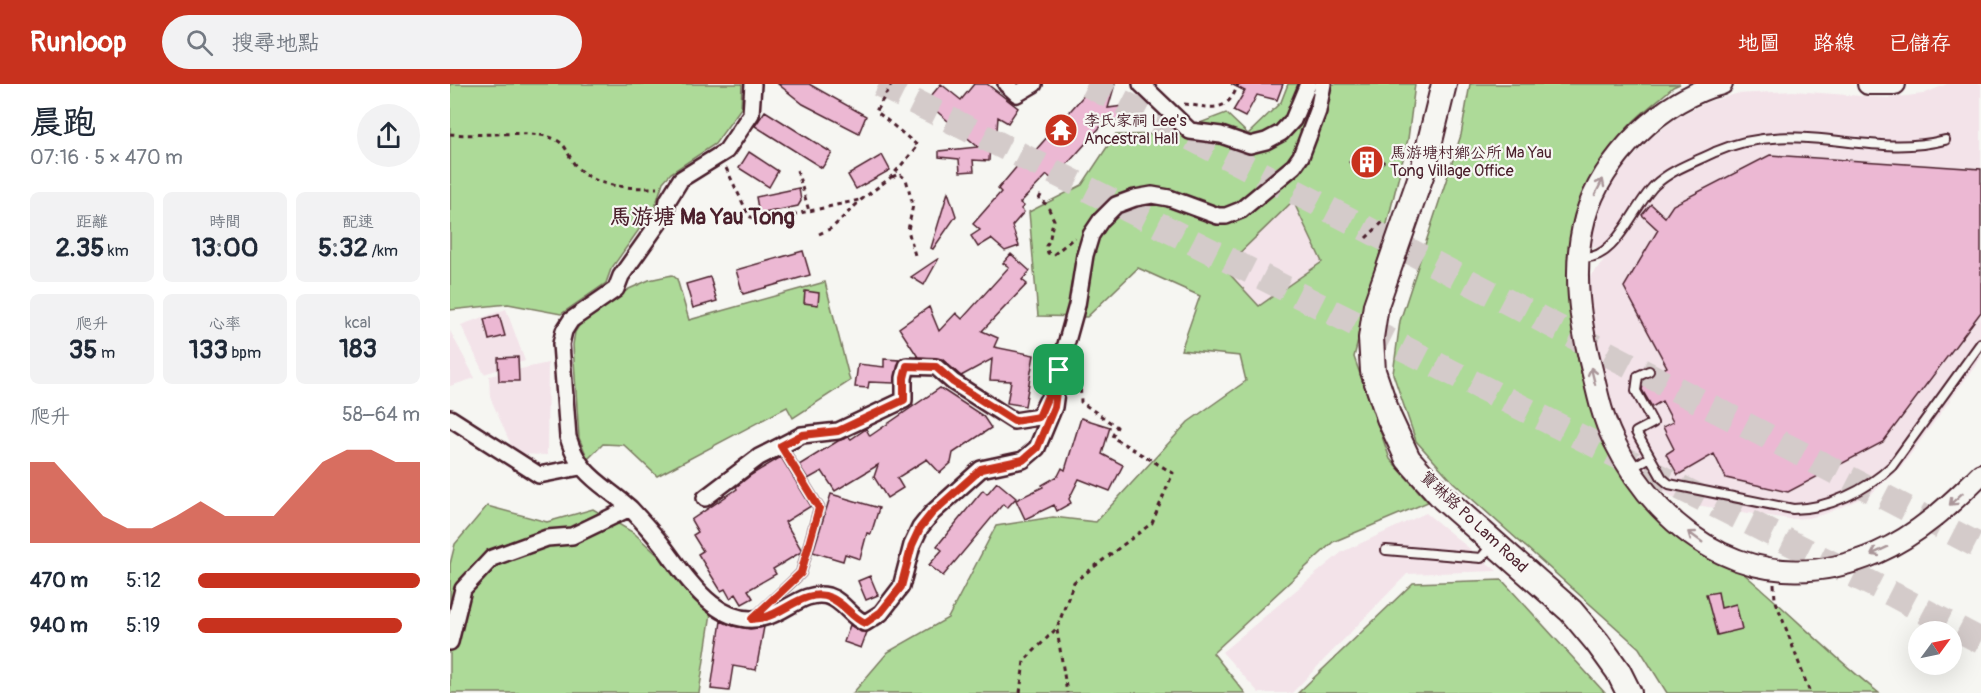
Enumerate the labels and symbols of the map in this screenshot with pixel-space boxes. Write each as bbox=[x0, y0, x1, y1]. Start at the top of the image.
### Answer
place label: 李氏家祠 Lee's Ancestral Hall bbox=[1084, 111, 1187, 149]
temple icon: 李氏家祠 Lee's Ancestral Hall bbox=[1043, 112, 1079, 148]
place label: 馬游塘村鄉公所 Ma Yau Tong Village Office bbox=[1390, 143, 1552, 181]
building icon: 馬游塘村鄉公所 Ma Yau Tong Village Office bbox=[1349, 144, 1385, 180]
one-way arrow bbox=[1594, 178, 1605, 196]
district label: 馬游塘 Ma Yau Tong bbox=[609, 203, 795, 231]
pin bbox=[1033, 344, 1084, 395]
one-way arrow bbox=[1587, 367, 1599, 386]
street label: 寶琳路 Po Lam Road bbox=[1416, 467, 1532, 577]
one-way arrow bbox=[1948, 491, 1963, 506]
one-way arrow bbox=[1687, 531, 1703, 543]
one-way arrow bbox=[1870, 546, 1888, 558]
north arrow bbox=[1908, 621, 1962, 675]

